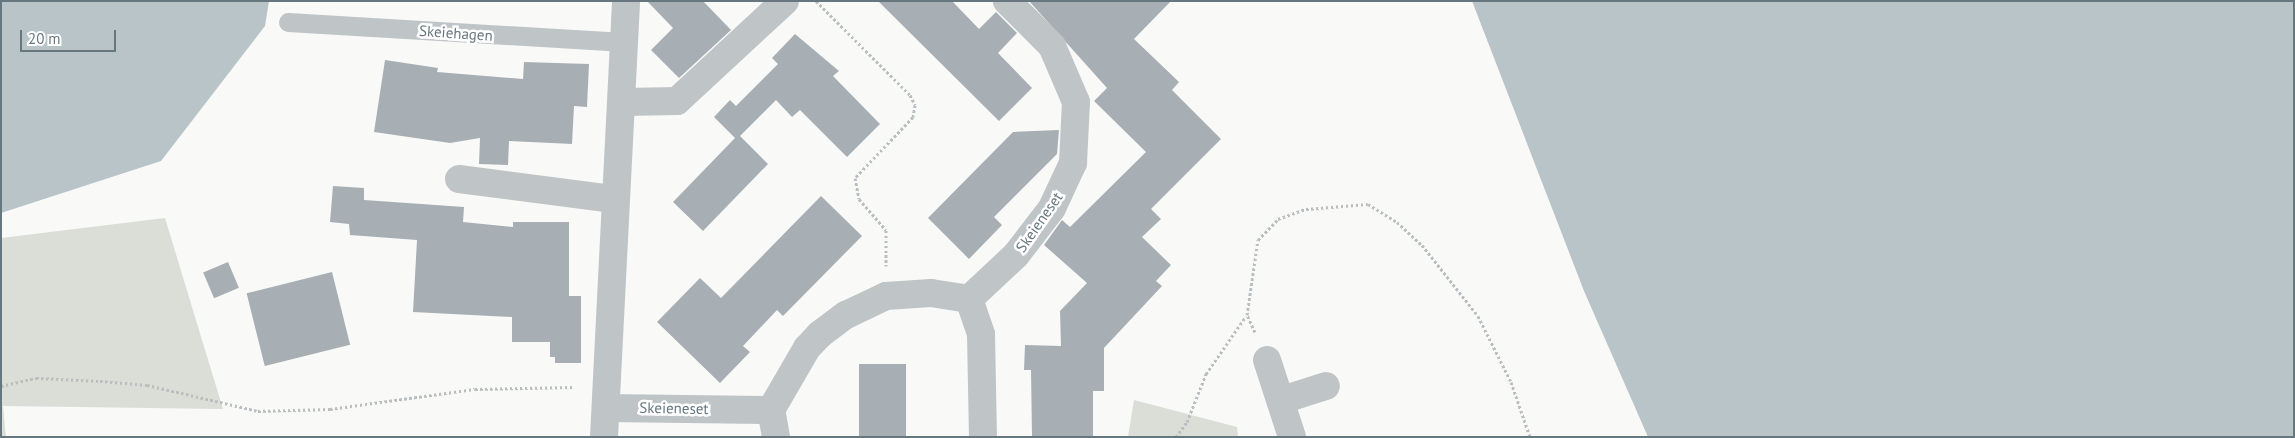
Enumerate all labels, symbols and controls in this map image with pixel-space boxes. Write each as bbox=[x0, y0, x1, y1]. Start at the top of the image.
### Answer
scale bar bbox=[22, 20, 119, 52]
street label: Skeiehagen bbox=[419, 21, 493, 45]
text: 20 m bbox=[28, 29, 61, 48]
street label: Skeieneset bbox=[1012, 189, 1066, 255]
street label: Skeieneset bbox=[639, 398, 709, 418]

